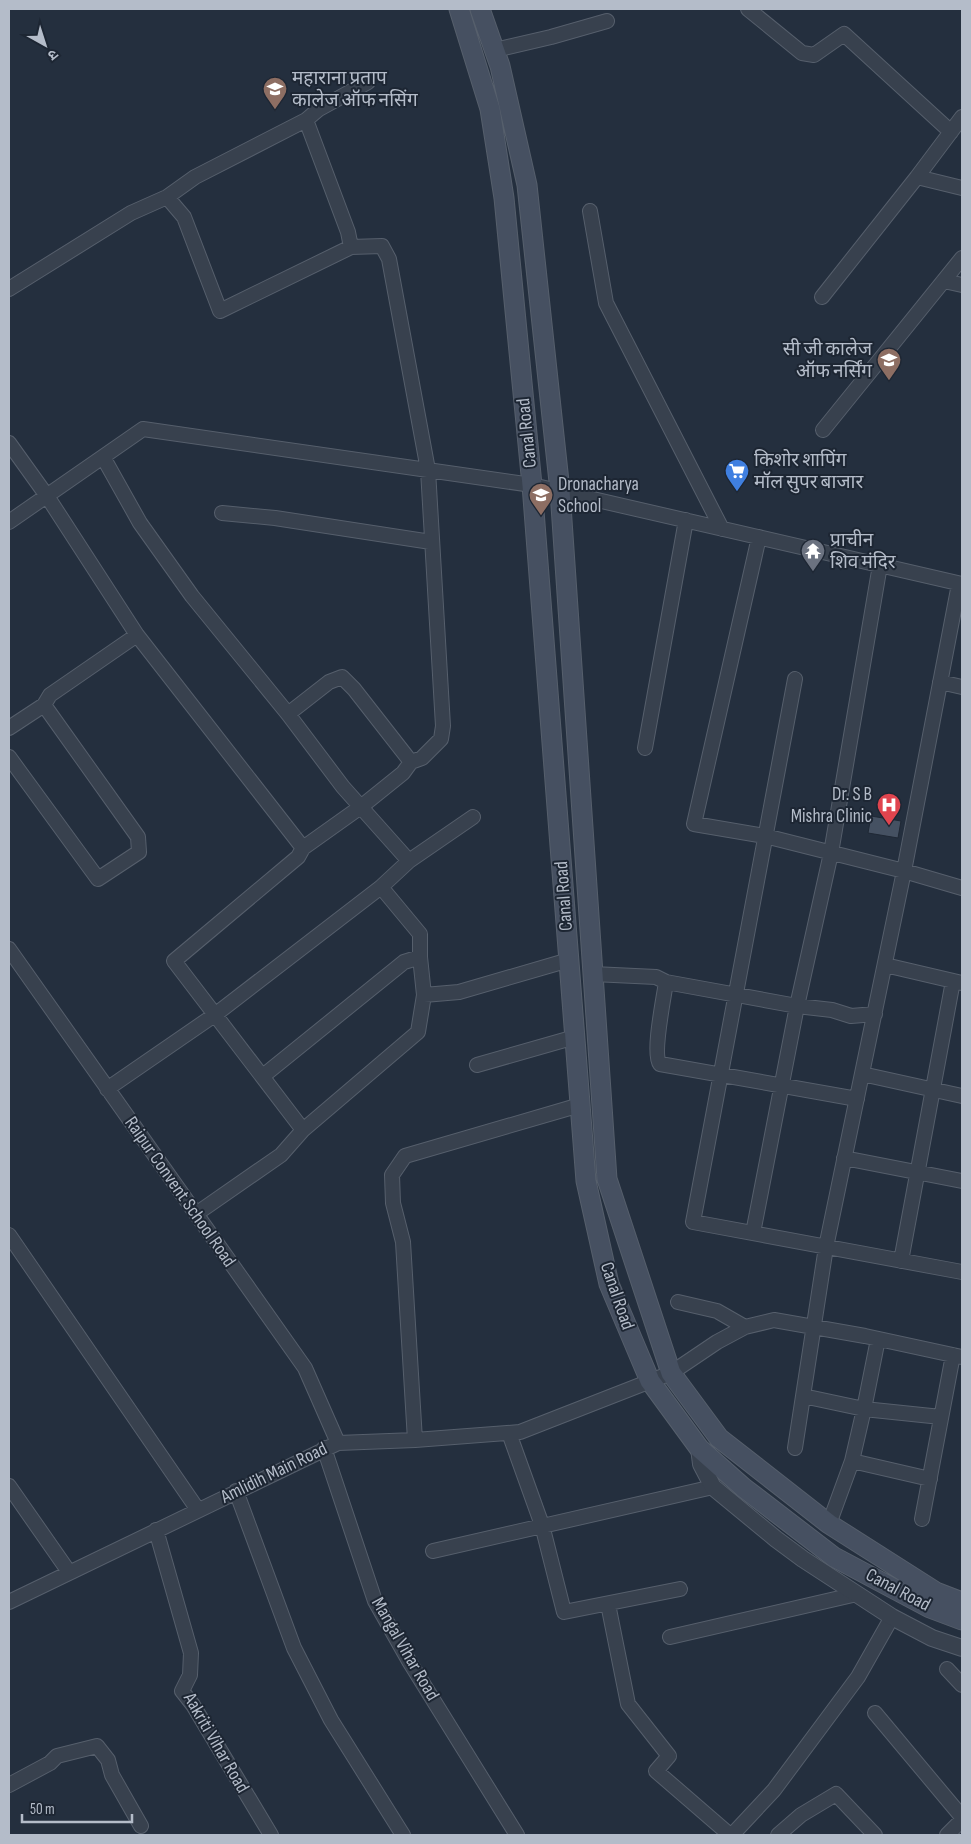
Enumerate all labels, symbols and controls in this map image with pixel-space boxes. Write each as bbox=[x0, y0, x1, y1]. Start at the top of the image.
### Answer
north arrow bbox=[20, 20, 70, 70]
text: उ bbox=[44, 46, 61, 64]
place label: महाराना प्रताप कालेज ऑफ नसिंग bbox=[292, 67, 418, 112]
school or university icon: महाराना प्रताप कालेज ऑफ नसिंग bbox=[262, 76, 288, 110]
place label: सी जी कालेज ऑफ नर्सिंग bbox=[783, 337, 873, 383]
school or university icon: सी जी कालेज ऑफ नर्सिंग bbox=[876, 347, 902, 381]
street label: Canal Road bbox=[512, 397, 542, 469]
place label: किशोर शापिंग मॉल सुपर बाजार bbox=[754, 448, 864, 494]
supermarket icon: किशोर शापिंग मॉल सुपर बाजार bbox=[724, 458, 750, 492]
place label: Dronacharya School bbox=[558, 473, 639, 518]
school or university icon: Dronacharya School bbox=[528, 482, 554, 516]
place label: प्राचीन शिव मंदिर bbox=[830, 529, 897, 574]
temple icon: प्राचीन शिव मंदिर bbox=[800, 538, 826, 572]
place label: Dr. S B Mishra Clinic bbox=[791, 783, 872, 828]
hospital icon: Dr. S B Mishra Clinic bbox=[876, 792, 902, 826]
street label: Canal Road bbox=[550, 860, 578, 932]
street label: Raipur Convent School Road bbox=[119, 1112, 241, 1272]
street label: Canal Road bbox=[595, 1259, 639, 1333]
street label: Amlidih Main Road bbox=[216, 1437, 331, 1509]
street label: Canal Road bbox=[862, 1563, 934, 1617]
street label: Mangal Vihar Road bbox=[366, 1593, 444, 1705]
street label: Aakriti Vihar Road bbox=[178, 1688, 254, 1797]
scale bar bbox=[22, 1792, 132, 1824]
text: 50 m bbox=[30, 1800, 55, 1819]

